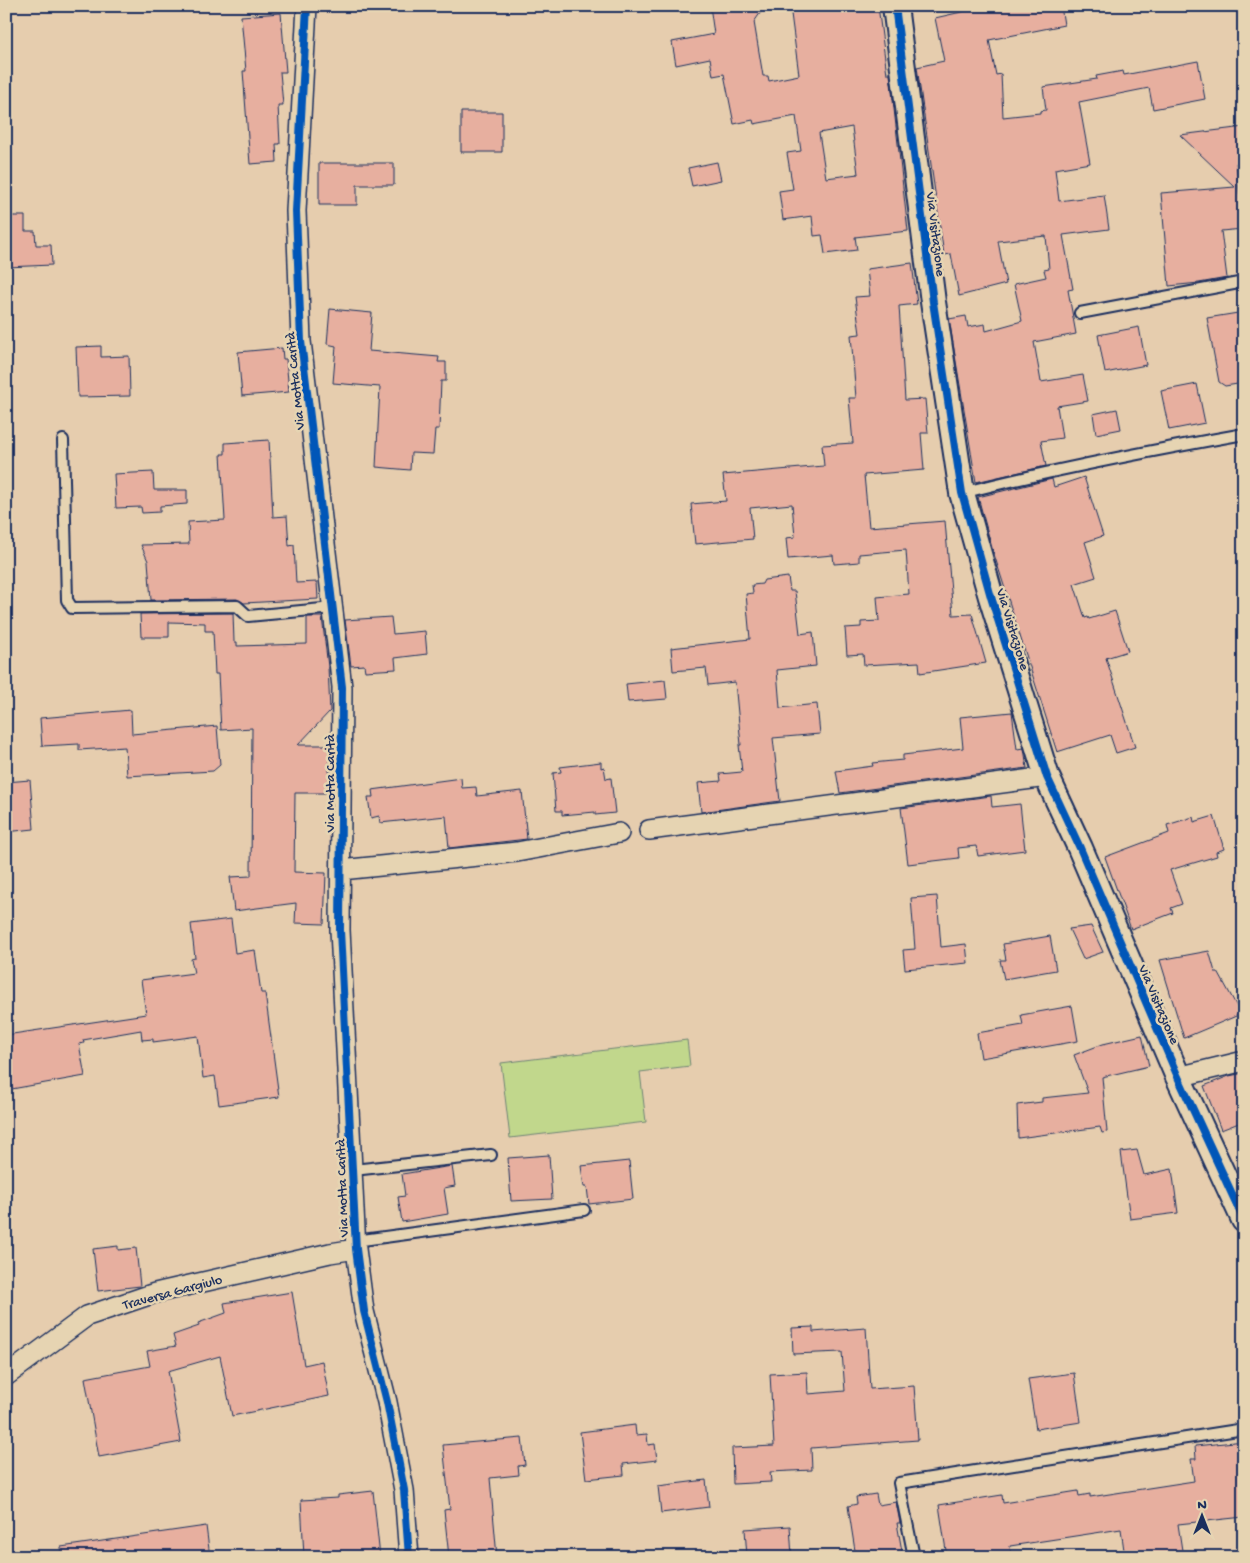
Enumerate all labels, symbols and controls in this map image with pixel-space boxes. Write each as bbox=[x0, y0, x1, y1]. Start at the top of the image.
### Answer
street label: Via Visitazione bbox=[921, 190, 948, 278]
street label: Via Motta Carità bbox=[283, 330, 310, 431]
street label: Via Visitazione bbox=[991, 586, 1032, 673]
street label: Via Motta Carità bbox=[323, 733, 340, 833]
street label: Via Visitazione bbox=[1133, 962, 1182, 1048]
street label: Via Motta Carità bbox=[333, 1137, 354, 1238]
street label: Traversa Gargiulo bbox=[120, 1272, 224, 1315]
north arrow bbox=[1178, 1490, 1228, 1540]
text: N bbox=[1197, 1497, 1207, 1514]

